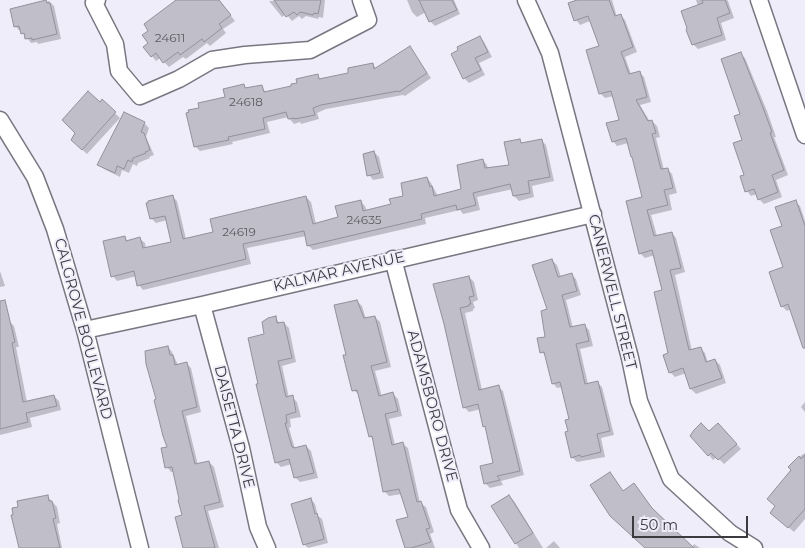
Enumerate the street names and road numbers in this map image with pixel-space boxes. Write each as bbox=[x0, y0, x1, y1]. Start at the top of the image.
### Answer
street label: CANERWELL STREET bbox=[584, 212, 640, 372]
street label: CALGROVE BOULEVARD bbox=[50, 236, 116, 422]
street label: KALMAR AVENUE bbox=[272, 248, 406, 296]
street label: ADAMSBORO DRIVE bbox=[403, 328, 461, 484]
street label: DAISETTA DRIVE bbox=[210, 364, 258, 490]

